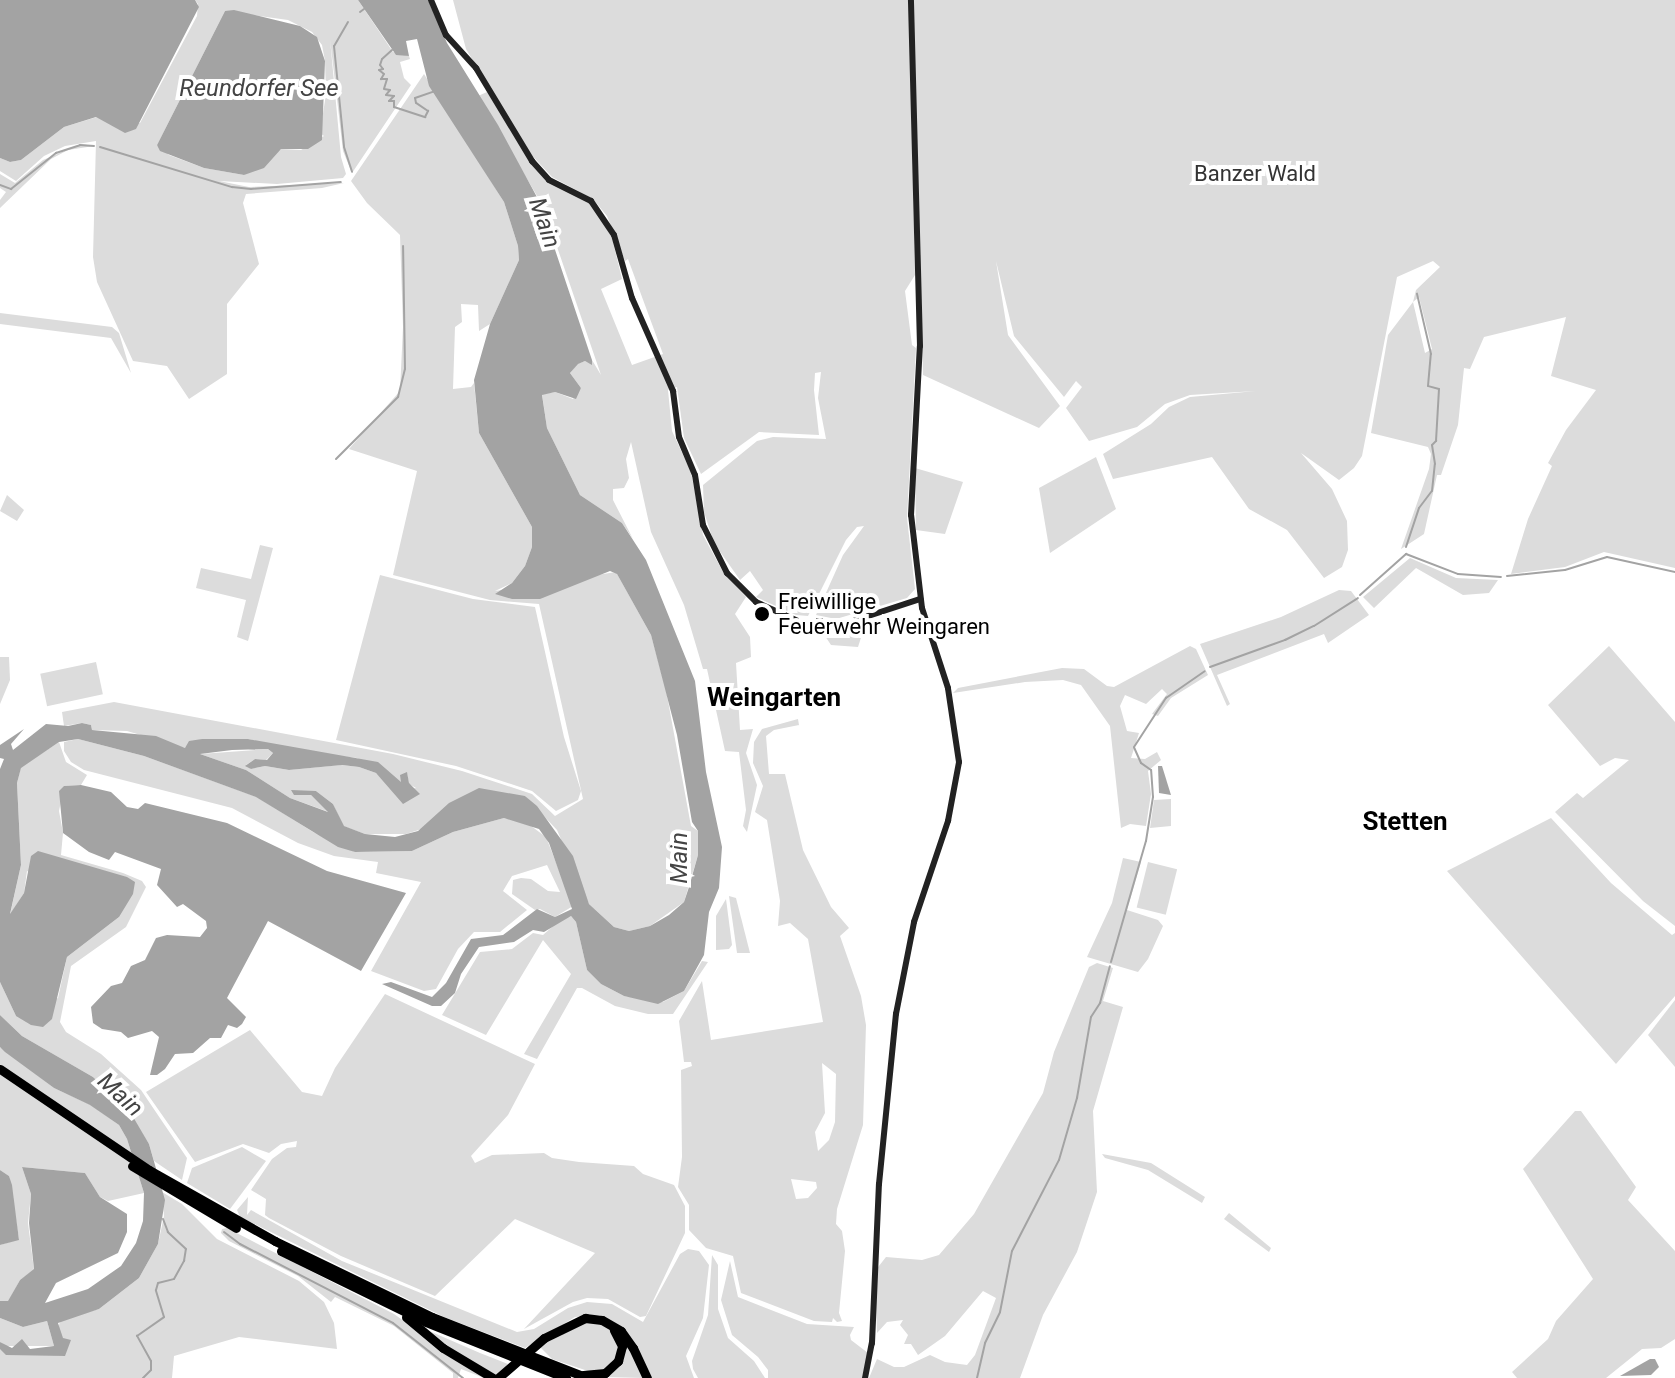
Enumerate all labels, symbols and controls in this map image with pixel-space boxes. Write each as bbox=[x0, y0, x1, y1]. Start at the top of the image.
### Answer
water label: Reundorfer See bbox=[179, 75, 339, 103]
park label: Banzer Wald bbox=[1194, 161, 1316, 187]
water label: Main bbox=[522, 194, 566, 252]
place label: Freiwillige Feuerwehr Weingaren bbox=[778, 588, 990, 640]
marker: Freiwillige Feuerwehr Weingaren bbox=[753, 605, 771, 623]
district label: Weingarten bbox=[707, 682, 841, 714]
district label: Stetten bbox=[1362, 806, 1448, 838]
water label: Main bbox=[666, 832, 694, 884]
water label: Main bbox=[91, 1067, 149, 1123]

